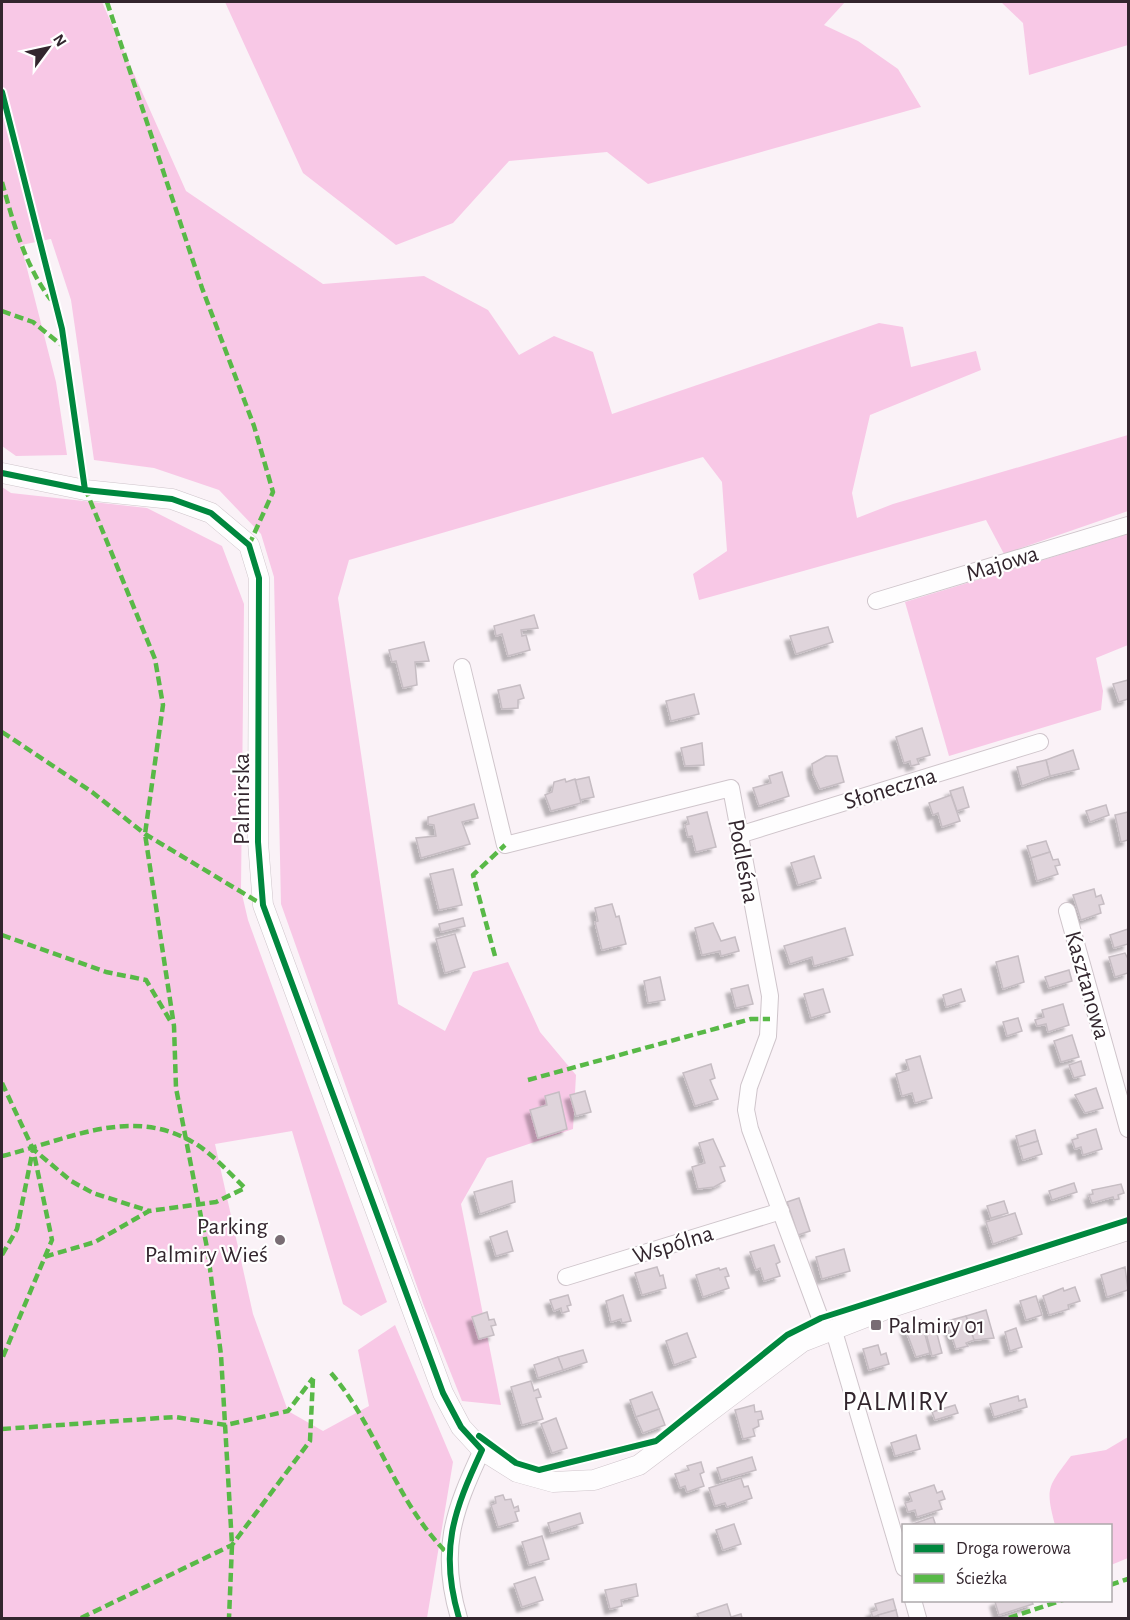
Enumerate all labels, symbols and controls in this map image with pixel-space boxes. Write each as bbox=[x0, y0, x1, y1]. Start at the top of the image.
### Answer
north arrow bbox=[18, 18, 78, 78]
text: N bbox=[50, 31, 69, 49]
street label: Majowa bbox=[963, 542, 1041, 586]
street label: Palmirska bbox=[230, 753, 254, 845]
street label: Słoneczna bbox=[841, 764, 939, 814]
street label: Podleśna bbox=[723, 817, 763, 905]
street label: Kasztanowa bbox=[1060, 928, 1114, 1042]
place label: Parking Palmiry Wieś bbox=[145, 1215, 268, 1267]
street label: Wspólna bbox=[630, 1221, 716, 1269]
marker: Parking Palmiry Wieś bbox=[273, 1233, 287, 1247]
place label: Palmiry 01 bbox=[888, 1314, 985, 1338]
marker: Palmiry 01 bbox=[869, 1318, 883, 1332]
district label: PALMIRY bbox=[842, 1388, 950, 1415]
legend bbox=[902, 1524, 1112, 1602]
text: Droga rowerowa bbox=[956, 1540, 1071, 1558]
text: Ścieżka bbox=[956, 1567, 1007, 1588]

